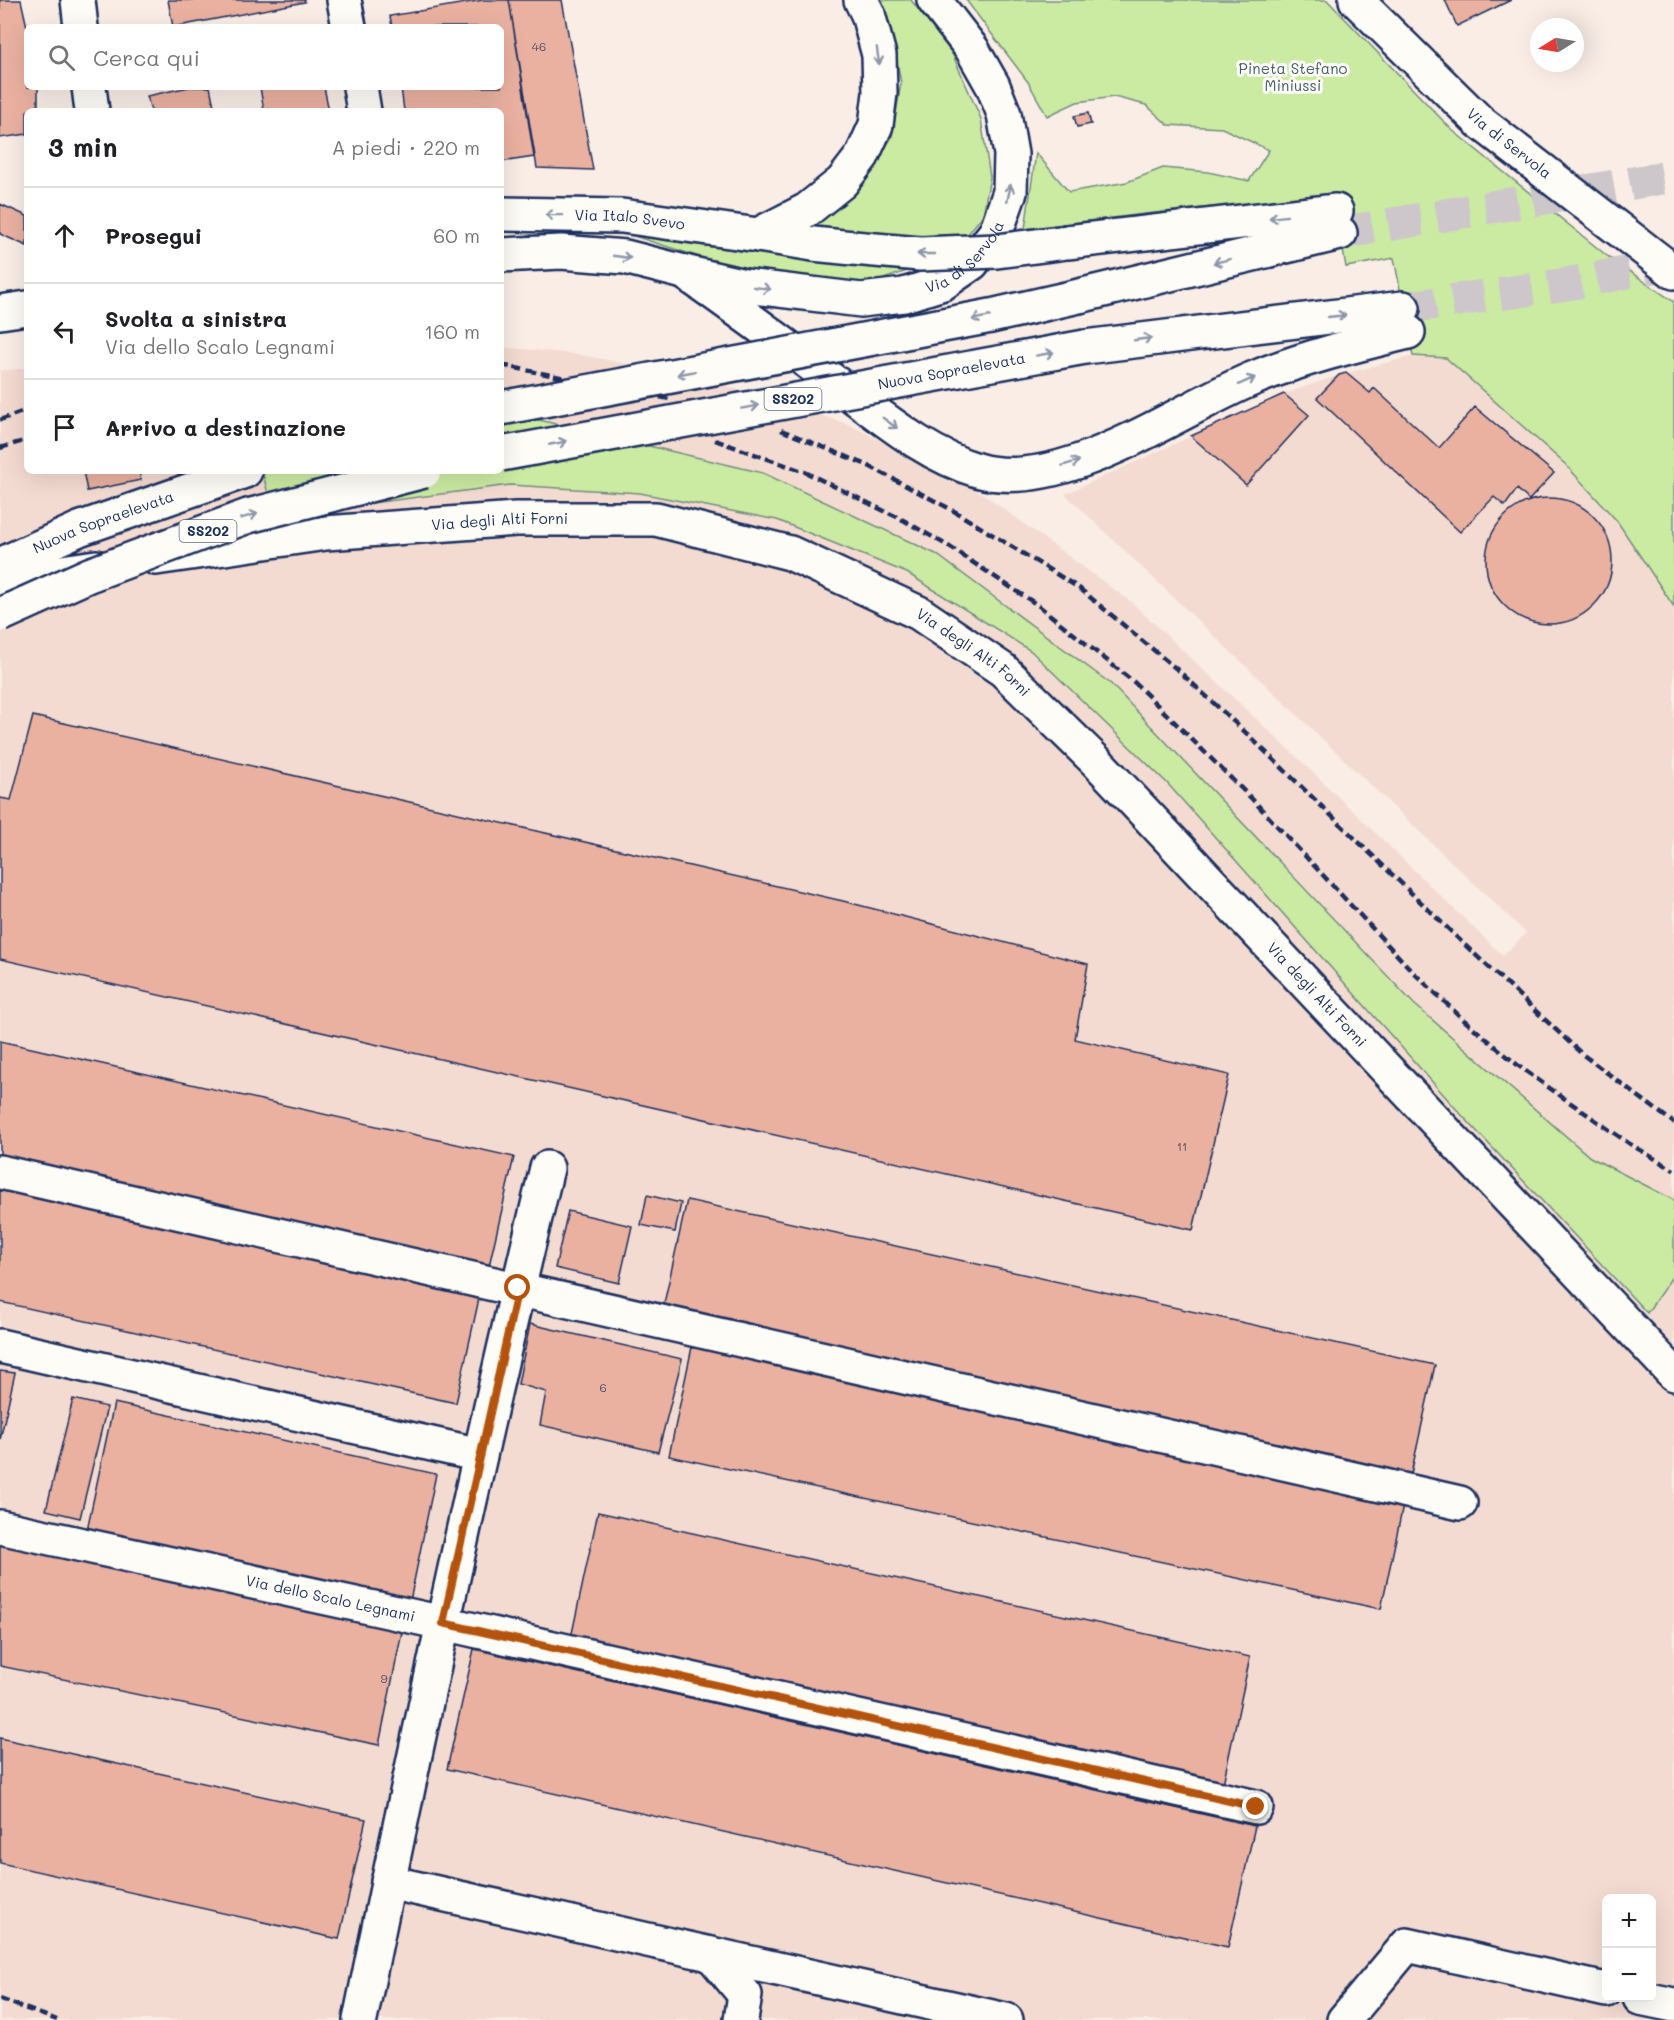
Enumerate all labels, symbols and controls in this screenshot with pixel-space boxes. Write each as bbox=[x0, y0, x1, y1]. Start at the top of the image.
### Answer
north arrow bbox=[1530, 18, 1584, 72]
search box bbox=[24, 24, 504, 90]
house number: 46 bbox=[532, 38, 546, 54]
icon: search bbox=[45, 41, 78, 74]
text: Cerca qui bbox=[93, 43, 200, 72]
one-way arrow bbox=[872, 45, 883, 65]
park label: Pineta Stefano Miniussi bbox=[1239, 58, 1348, 95]
street label: Via di Servola bbox=[1463, 103, 1556, 183]
text: 3 min bbox=[48, 130, 117, 164]
text: A piedi · 220 m bbox=[332, 134, 480, 160]
one-way arrow bbox=[1004, 184, 1015, 203]
street label: Via Italo Svevo bbox=[574, 204, 686, 234]
one-way arrow bbox=[544, 209, 564, 221]
one-way arrow bbox=[1268, 212, 1288, 223]
icon: ahead bbox=[48, 219, 81, 252]
street label: Via di Servola bbox=[923, 219, 1008, 297]
text: Prosegui bbox=[105, 221, 202, 250]
text: 60 m bbox=[433, 222, 480, 248]
one-way arrow bbox=[916, 248, 936, 260]
one-way arrow bbox=[612, 252, 631, 263]
one-way arrow bbox=[1213, 256, 1232, 268]
one-way arrow bbox=[751, 282, 771, 293]
text: Svolta a sinistra bbox=[105, 304, 287, 333]
one-way arrow bbox=[1327, 311, 1346, 322]
one-way arrow bbox=[972, 312, 991, 323]
icon: left bbox=[48, 315, 81, 348]
text: 160 m bbox=[424, 318, 480, 344]
text: Via dello Scalo Legnami bbox=[105, 333, 335, 359]
one-way arrow bbox=[1133, 334, 1153, 345]
street label: Nuova Sopraelevata bbox=[876, 347, 1027, 394]
one-way arrow bbox=[1035, 348, 1055, 359]
one-way arrow bbox=[677, 368, 696, 379]
one-way arrow bbox=[1238, 375, 1256, 386]
road number: SS202 bbox=[764, 388, 822, 410]
one-way arrow bbox=[740, 401, 759, 412]
icon: arrive bbox=[48, 411, 81, 444]
text: Arrivo a destinazione bbox=[105, 413, 346, 442]
one-way arrow bbox=[881, 416, 897, 429]
one-way arrow bbox=[548, 437, 568, 448]
one-way arrow bbox=[1061, 457, 1080, 468]
street label: Nuova Sopraelevata bbox=[29, 486, 176, 558]
street label: Via degli Alti Forni bbox=[431, 508, 568, 534]
one-way arrow bbox=[239, 510, 258, 521]
road number: SS202 bbox=[180, 520, 236, 542]
street label: Via degli Alti Forni bbox=[913, 603, 1035, 700]
street label: Via degli Alti Forni bbox=[1263, 938, 1372, 1051]
house number: 11 bbox=[1177, 1138, 1187, 1154]
route start bbox=[504, 1274, 530, 1300]
house number: 6 bbox=[599, 1379, 607, 1395]
street label: Via dello Scalo Legnami bbox=[244, 1570, 417, 1626]
house number: 9 bbox=[380, 1670, 388, 1686]
route end bbox=[1242, 1793, 1268, 1819]
map controls bbox=[1602, 1894, 1656, 2002]
button: + bbox=[1602, 1894, 1656, 1948]
button: − bbox=[1602, 1948, 1656, 2002]

